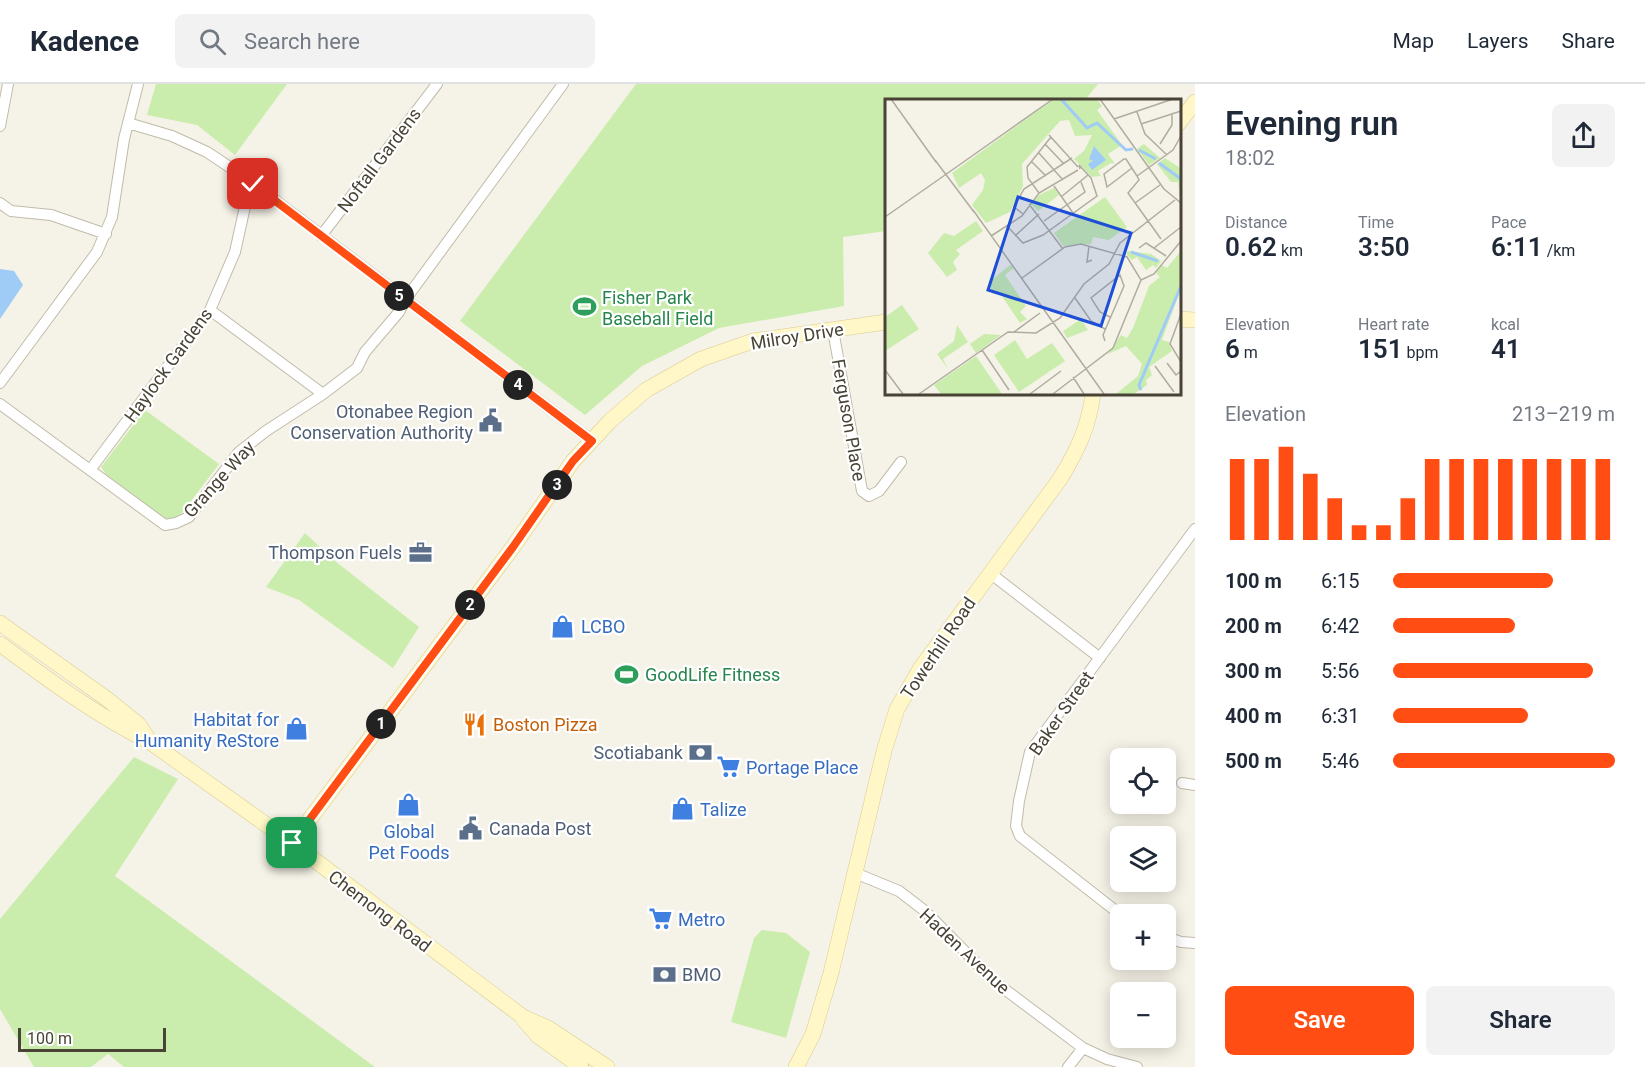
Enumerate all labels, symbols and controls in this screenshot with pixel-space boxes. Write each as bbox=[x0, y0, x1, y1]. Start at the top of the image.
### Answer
search box bbox=[175, 14, 595, 68]
text: Kadence bbox=[30, 25, 139, 58]
icon: search bbox=[196, 25, 229, 58]
text: Search here bbox=[244, 29, 360, 54]
text: Map bbox=[1392, 29, 1434, 53]
text: Layers bbox=[1467, 29, 1528, 53]
text: Share bbox=[1561, 29, 1615, 53]
inset map bbox=[885, 99, 1180, 394]
street label: Noftall Gardens bbox=[333, 104, 425, 216]
text: Evening run bbox=[1225, 104, 1398, 143]
button: share bbox=[1552, 104, 1615, 167]
text: 18:02 bbox=[1225, 146, 1275, 170]
pin bbox=[227, 158, 278, 209]
icon: check bbox=[236, 167, 269, 200]
text: Distance bbox=[1225, 213, 1287, 232]
text: Time bbox=[1358, 213, 1394, 232]
text: Pace bbox=[1491, 213, 1527, 232]
text: 0.62 bbox=[1225, 232, 1277, 262]
text: 3:50 bbox=[1358, 232, 1410, 262]
text: 6:11 bbox=[1491, 232, 1543, 262]
text: km bbox=[1277, 241, 1303, 260]
text: /km bbox=[1543, 241, 1575, 260]
pin: 5 bbox=[384, 281, 414, 311]
text: 5 bbox=[394, 286, 404, 305]
place label: Fisher Park Baseball Field bbox=[602, 287, 713, 329]
sports icon: Fisher Park Baseball Field bbox=[571, 294, 597, 320]
street label: Haylock Gardens bbox=[120, 304, 216, 426]
text: Elevation bbox=[1225, 315, 1290, 334]
text: Heart rate bbox=[1358, 315, 1429, 334]
text: kcal bbox=[1491, 315, 1520, 334]
street label: Milroy Drive bbox=[749, 318, 845, 354]
text: 6 bbox=[1225, 334, 1240, 364]
text: 151 bbox=[1358, 334, 1403, 364]
text: 41 bbox=[1491, 334, 1521, 364]
text: m bbox=[1240, 343, 1258, 362]
text: bpm bbox=[1403, 343, 1439, 362]
street label: Ferguson Place bbox=[828, 357, 870, 483]
pin: 4 bbox=[503, 370, 533, 400]
text: 4 bbox=[513, 375, 523, 394]
place label: Otonabee Region Conservation Authority bbox=[290, 401, 473, 443]
text: Elevation bbox=[1225, 402, 1306, 426]
text: 213–219 m bbox=[1512, 402, 1615, 426]
public building icon: Otonabee Region Conservation Authority bbox=[478, 408, 504, 434]
street label: Grange Way bbox=[179, 436, 259, 522]
pin: 3 bbox=[542, 470, 572, 500]
text: 3 bbox=[552, 475, 562, 494]
office icon: Thompson Fuels bbox=[407, 539, 433, 565]
place label: Thompson Fuels bbox=[268, 542, 402, 563]
text: 100 m bbox=[1225, 569, 1282, 593]
text: 6:15 bbox=[1321, 569, 1360, 593]
pin: 2 bbox=[455, 590, 485, 620]
street label: Towerhill Road bbox=[896, 593, 980, 703]
text: 2 bbox=[465, 595, 475, 614]
shop icon: LCBO bbox=[550, 613, 576, 639]
text: 200 m bbox=[1225, 614, 1282, 638]
text: 6:42 bbox=[1321, 614, 1360, 638]
place label: LCBO bbox=[581, 616, 625, 637]
text: 300 m bbox=[1225, 659, 1282, 683]
text: 5:56 bbox=[1321, 659, 1360, 683]
sports icon: GoodLife Fitness bbox=[614, 661, 640, 687]
place label: GoodLife Fitness bbox=[645, 664, 780, 685]
street label: Baker Street bbox=[1024, 667, 1098, 759]
text: 400 m bbox=[1225, 704, 1282, 728]
text: 6:31 bbox=[1321, 704, 1360, 728]
place label: Habitat for Humanity ReStore bbox=[135, 709, 279, 751]
pin: 1 bbox=[366, 709, 396, 739]
restaurant icon: Boston Pizza bbox=[462, 711, 488, 737]
text: 1 bbox=[376, 714, 386, 733]
place label: Boston Pizza bbox=[493, 714, 598, 735]
shop icon: Habitat for Humanity ReStore bbox=[284, 716, 310, 742]
bank icon: Scotiabank bbox=[688, 739, 714, 765]
place label: Scotiabank bbox=[594, 742, 684, 763]
map controls bbox=[1110, 748, 1176, 1048]
button: locate bbox=[1110, 748, 1176, 814]
text: 500 m bbox=[1225, 749, 1282, 773]
text: 5:46 bbox=[1321, 749, 1360, 773]
supermarket icon: Portage Place bbox=[715, 754, 741, 780]
place label: Portage Place bbox=[746, 757, 858, 778]
shop icon: Global Pet Foods bbox=[396, 792, 422, 818]
shop icon: Talize bbox=[669, 796, 695, 822]
place label: Talize bbox=[700, 799, 747, 820]
public building icon: Canada Post bbox=[458, 815, 484, 841]
pin bbox=[266, 817, 317, 868]
place label: Canada Post bbox=[489, 818, 591, 839]
place label: Global Pet Foods bbox=[369, 821, 449, 863]
icon: arrive bbox=[275, 826, 308, 859]
button: layers bbox=[1110, 826, 1176, 892]
street label: Chemong Road bbox=[325, 866, 435, 956]
street label: Haden Avenue bbox=[916, 904, 1014, 998]
button: + bbox=[1110, 904, 1176, 970]
supermarket icon: Metro bbox=[647, 906, 673, 932]
place label: Metro bbox=[678, 909, 725, 930]
bank icon: BMO bbox=[651, 961, 677, 987]
place label: BMO bbox=[682, 964, 721, 985]
button: − bbox=[1110, 982, 1176, 1048]
button: Save bbox=[1225, 986, 1414, 1055]
button: Share bbox=[1426, 986, 1615, 1055]
scale bar bbox=[18, 1025, 166, 1052]
text: 100 m bbox=[27, 1029, 72, 1048]

